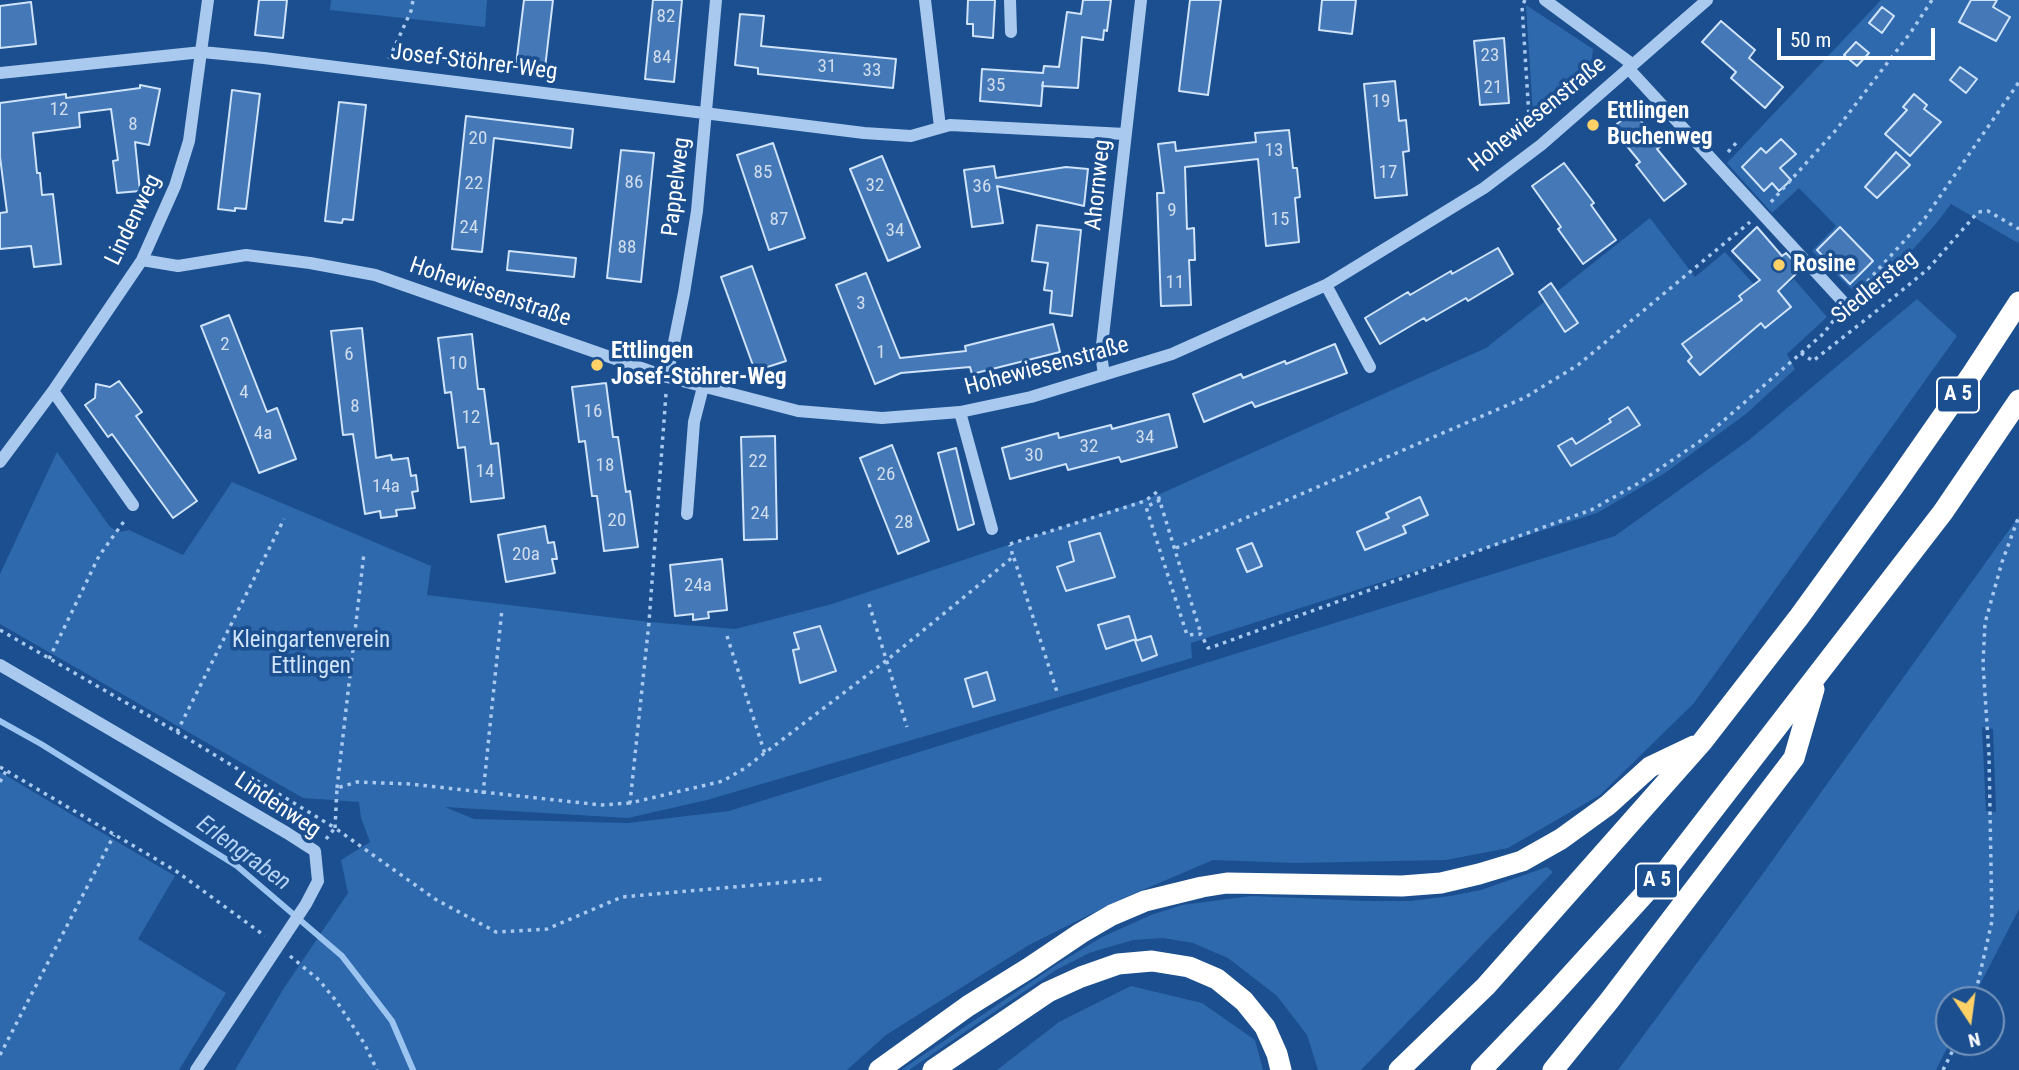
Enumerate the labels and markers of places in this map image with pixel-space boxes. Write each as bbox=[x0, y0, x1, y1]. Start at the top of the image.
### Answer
place label: Ettlingen Buchenweg bbox=[1607, 98, 1713, 152]
marker: Ettlingen Buchenweg bbox=[1585, 117, 1601, 133]
place label: Rosine bbox=[1793, 251, 1856, 279]
marker: Rosine bbox=[1771, 257, 1787, 273]
place label: Ettlingen Josef-Stöhrer-Weg bbox=[611, 338, 787, 392]
marker: Ettlingen Josef-Stöhrer-Weg bbox=[589, 357, 605, 373]

